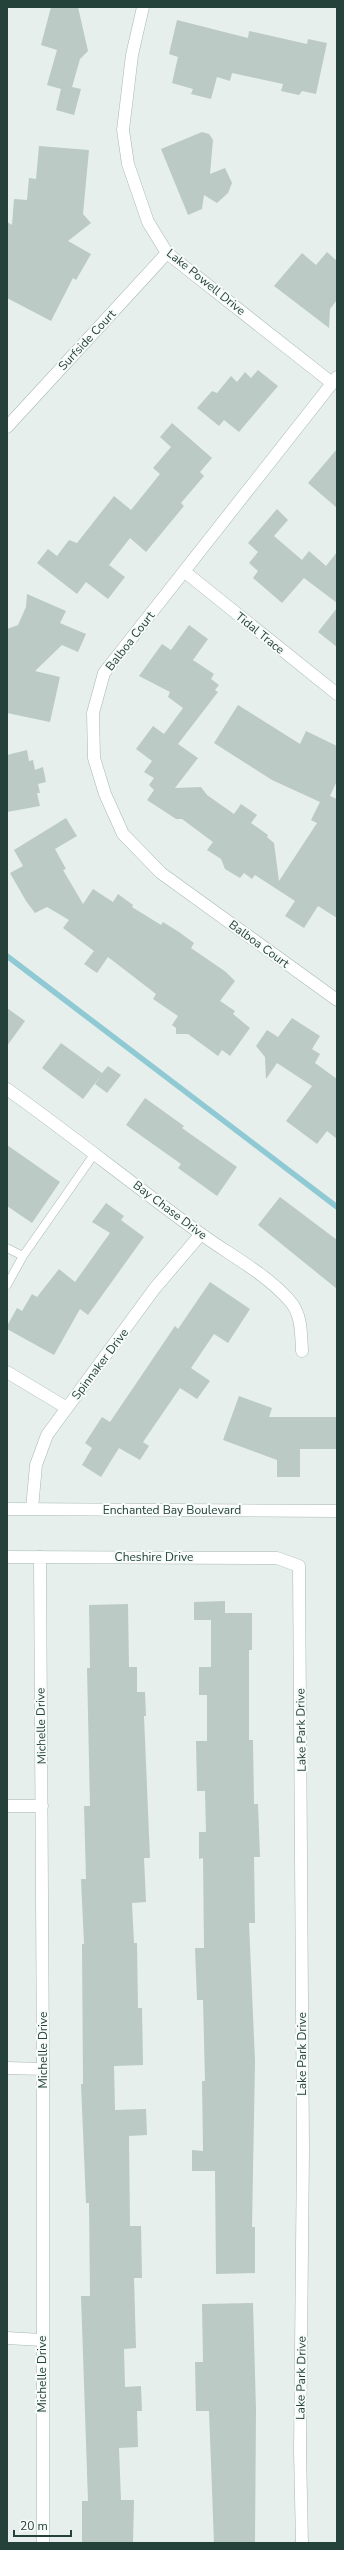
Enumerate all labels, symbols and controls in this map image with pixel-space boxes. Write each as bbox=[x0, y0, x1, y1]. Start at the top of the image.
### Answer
street label: Lake Powell Drive bbox=[163, 245, 249, 319]
street label: Surfside Court bbox=[55, 306, 120, 374]
street label: Balboa Court bbox=[102, 607, 159, 674]
street label: Tidal Trace bbox=[232, 608, 288, 658]
street label: Balboa Court bbox=[226, 917, 293, 972]
street label: Bay Chase Drive bbox=[130, 1177, 210, 1243]
street label: Spinnaker Drive bbox=[68, 1325, 132, 1403]
street label: Enchanted Bay Boulevard bbox=[103, 1502, 241, 1518]
street label: Cheshire Drive bbox=[115, 1549, 193, 1565]
street label: Michelle Drive bbox=[32, 1687, 50, 1765]
street label: Lake Park Drive bbox=[292, 1688, 310, 1772]
street label: Michelle Drive bbox=[35, 2012, 51, 2088]
street label: Lake Park Drive bbox=[294, 2012, 310, 2096]
street label: Michelle Drive bbox=[34, 2336, 50, 2412]
street label: Lake Park Drive bbox=[292, 2336, 310, 2420]
scale bar bbox=[14, 2512, 71, 2538]
text: 20 m bbox=[20, 2518, 48, 2534]

